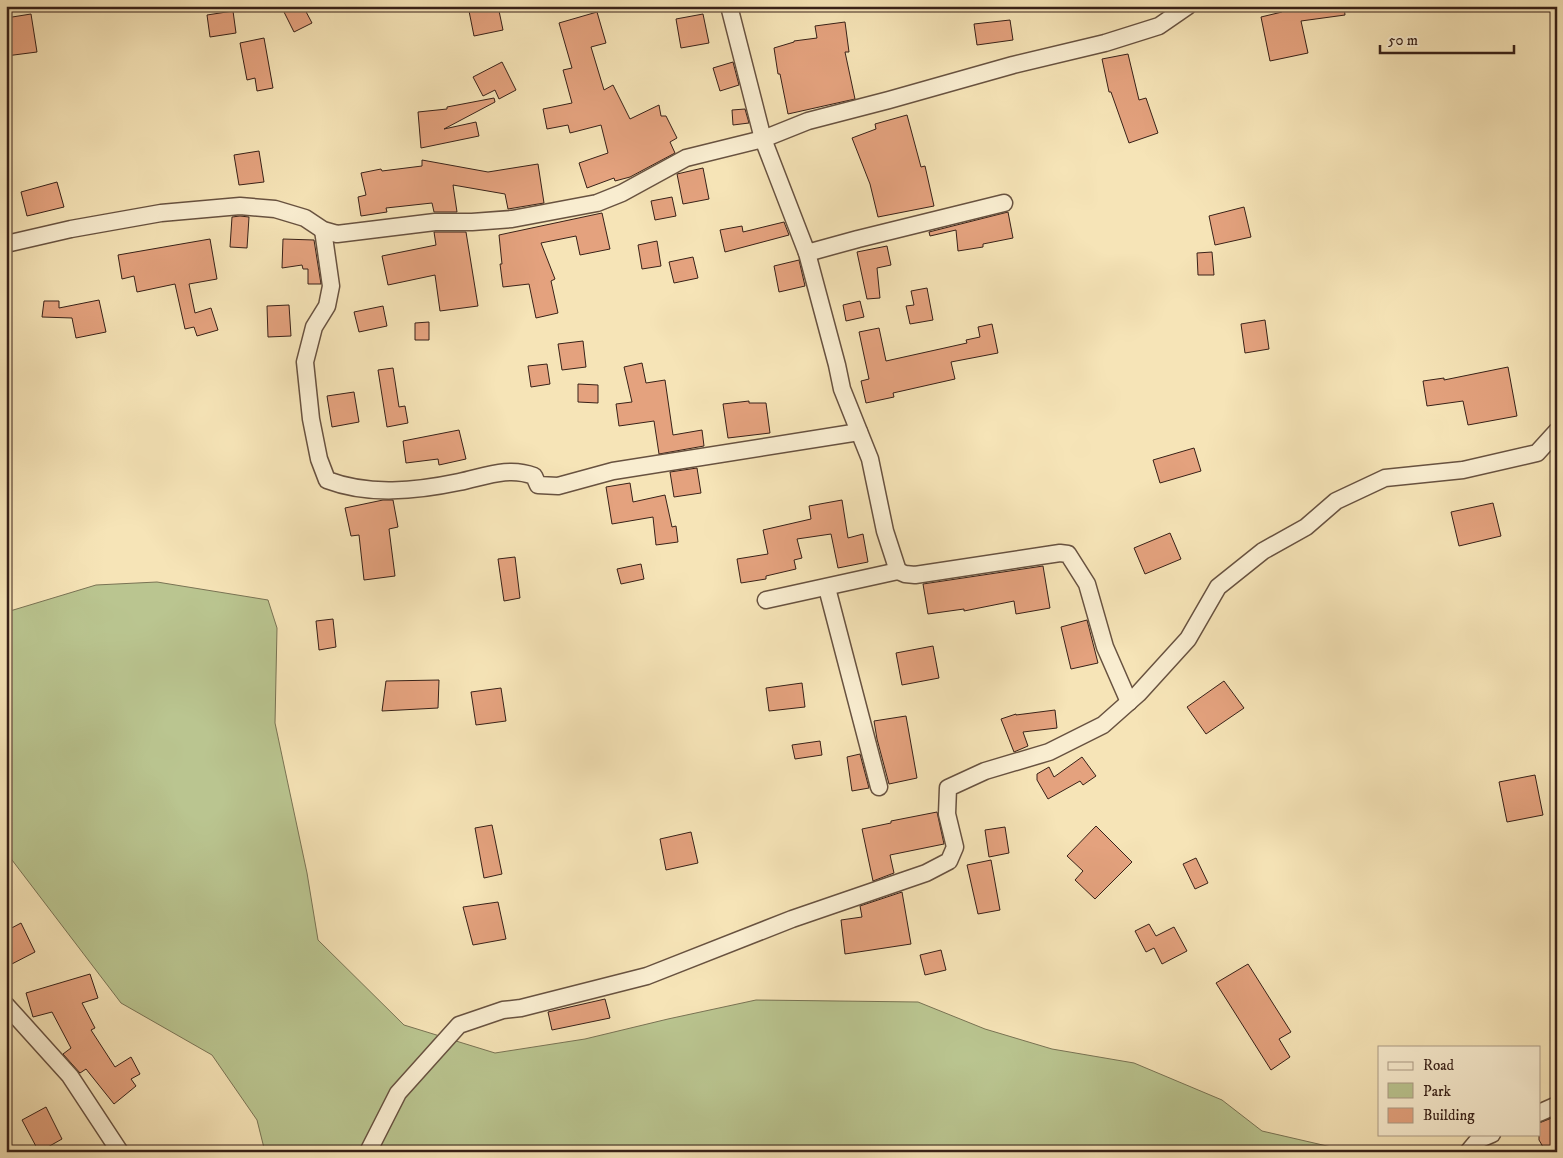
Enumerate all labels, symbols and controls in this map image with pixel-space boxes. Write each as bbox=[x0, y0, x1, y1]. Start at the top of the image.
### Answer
scale bar bbox=[1380, 22, 1514, 54]
text: 50 m bbox=[1388, 31, 1418, 50]
legend bbox=[1378, 1046, 1540, 1136]
text: Road bbox=[1423, 1056, 1455, 1075]
text: Park bbox=[1423, 1082, 1452, 1101]
text: Building bbox=[1423, 1106, 1475, 1125]

